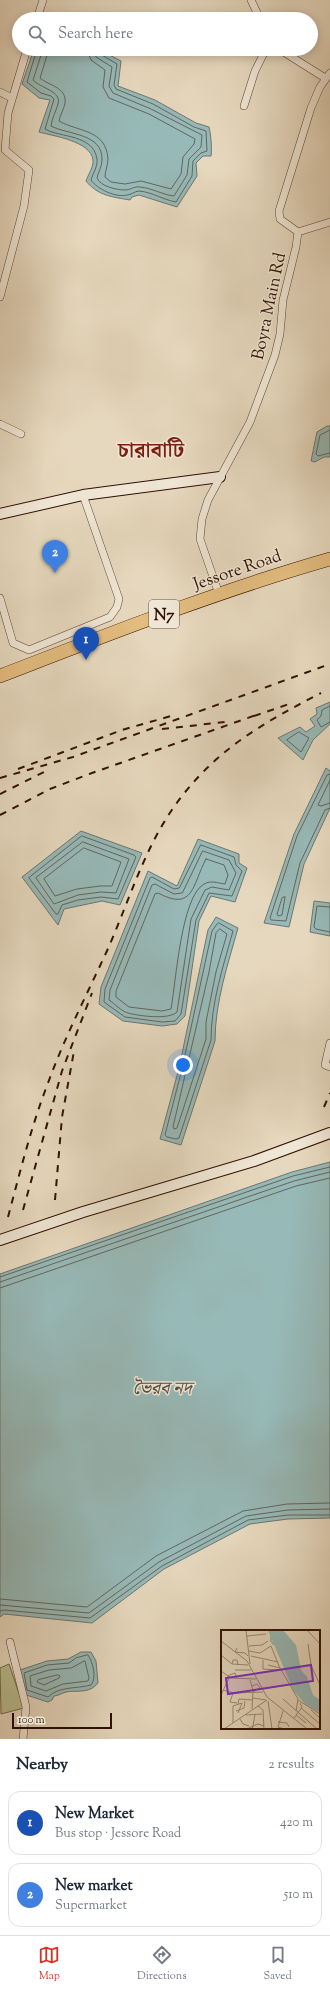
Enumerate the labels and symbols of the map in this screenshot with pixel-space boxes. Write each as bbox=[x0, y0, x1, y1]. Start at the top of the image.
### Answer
street label: Boyra Main Rd bbox=[247, 250, 293, 362]
district label: চারাবাটি bbox=[117, 437, 186, 467]
pin: 2 bbox=[42, 540, 68, 573]
street label: Jessore Road bbox=[189, 544, 285, 597]
road number: N7 bbox=[149, 600, 179, 628]
pin: 1 bbox=[73, 627, 99, 660]
your location bbox=[173, 1055, 193, 1075]
water label: ভৈরব নদ bbox=[132, 1377, 195, 1403]
inset map bbox=[221, 1630, 320, 1729]
scale bar bbox=[12, 1711, 112, 1730]

